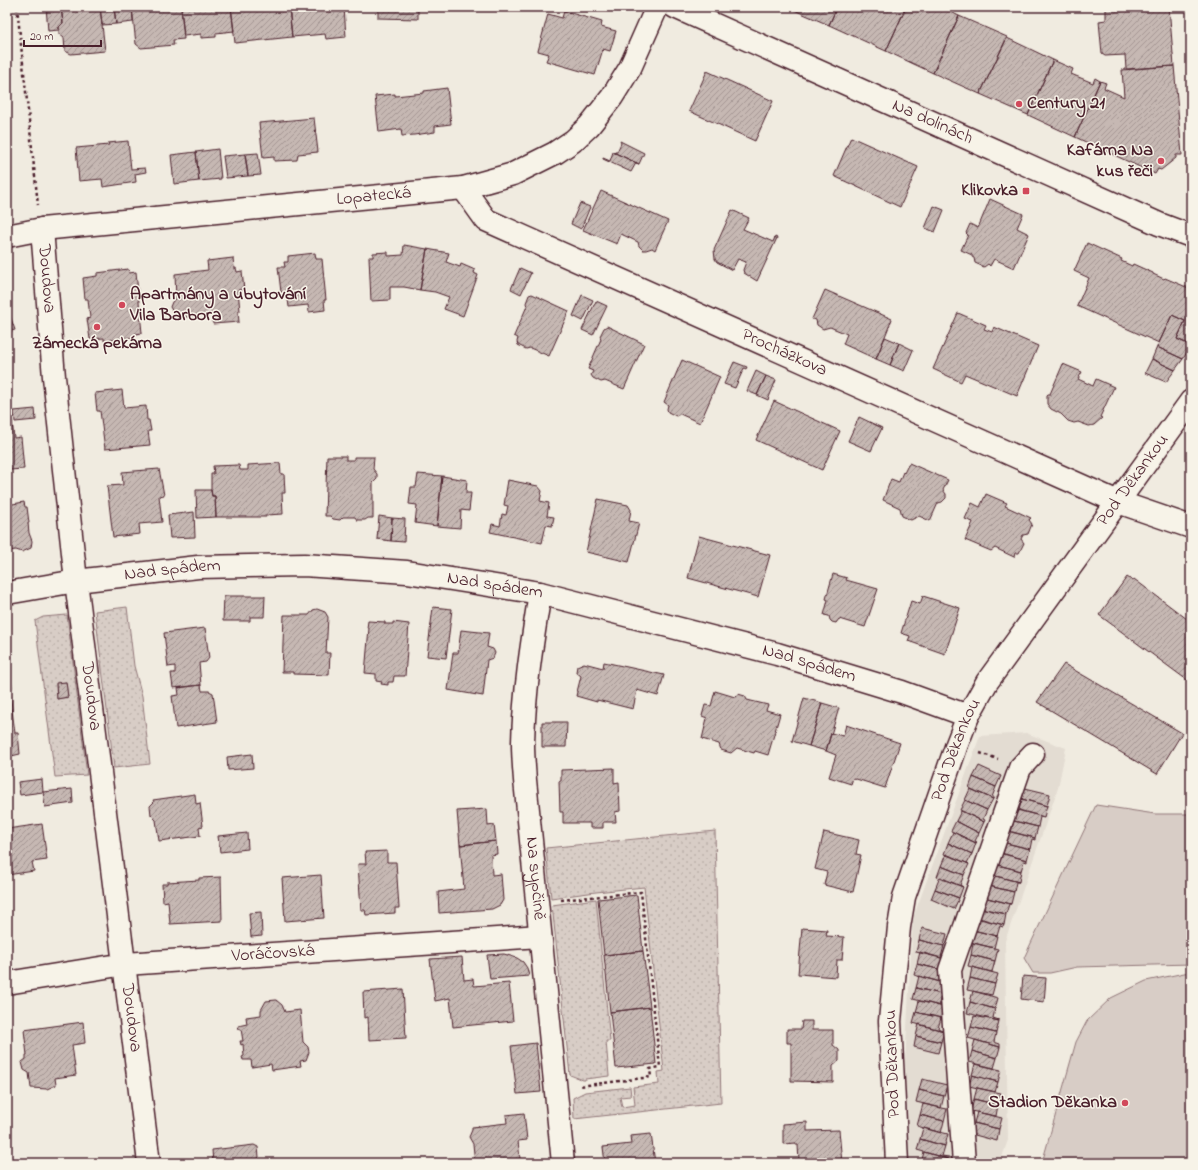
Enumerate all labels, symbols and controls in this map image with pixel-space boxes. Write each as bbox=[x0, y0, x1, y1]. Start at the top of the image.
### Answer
scale bar bbox=[24, 22, 101, 48]
text: 20 m bbox=[30, 28, 53, 46]
place label: Century 21 bbox=[1027, 91, 1105, 118]
street label: Na dolinách bbox=[888, 93, 977, 152]
marker: Century 21 bbox=[1014, 99, 1024, 109]
place label: Kafárna Na kus řeči bbox=[1067, 138, 1153, 185]
marker: Kafárna Na kus řeči bbox=[1156, 156, 1166, 166]
place label: Klikovka bbox=[961, 178, 1018, 204]
street label: Lopatecká bbox=[335, 180, 412, 213]
marker: Klikovka bbox=[1021, 186, 1031, 196]
street label: Doudova bbox=[30, 242, 62, 314]
place label: Apartmány a ubytování Vila Barbora bbox=[129, 282, 307, 329]
marker: Apartmány a ubytování Vila Barbora bbox=[117, 300, 127, 310]
marker: Zámecká pekárna bbox=[92, 322, 102, 332]
street label: Procházkova bbox=[737, 323, 831, 384]
place label: Zámecká pekárna bbox=[32, 331, 162, 357]
street label: Pod Děkankou bbox=[1091, 429, 1176, 532]
street label: Nad spádem bbox=[123, 554, 221, 588]
street label: Nad spádem bbox=[445, 565, 545, 606]
street label: Nad spádem bbox=[759, 638, 859, 690]
street label: Doudova bbox=[73, 660, 108, 732]
street label: Pod Děkankou bbox=[925, 694, 988, 805]
street label: Na sypčině bbox=[518, 836, 552, 922]
street label: Voráčovská bbox=[230, 938, 315, 970]
street label: Doudova bbox=[113, 981, 148, 1054]
street label: Pod Děkankou bbox=[878, 1009, 908, 1119]
place label: Stadion Děkanka bbox=[988, 1090, 1117, 1116]
marker: Stadion Děkanka bbox=[1120, 1098, 1130, 1108]

